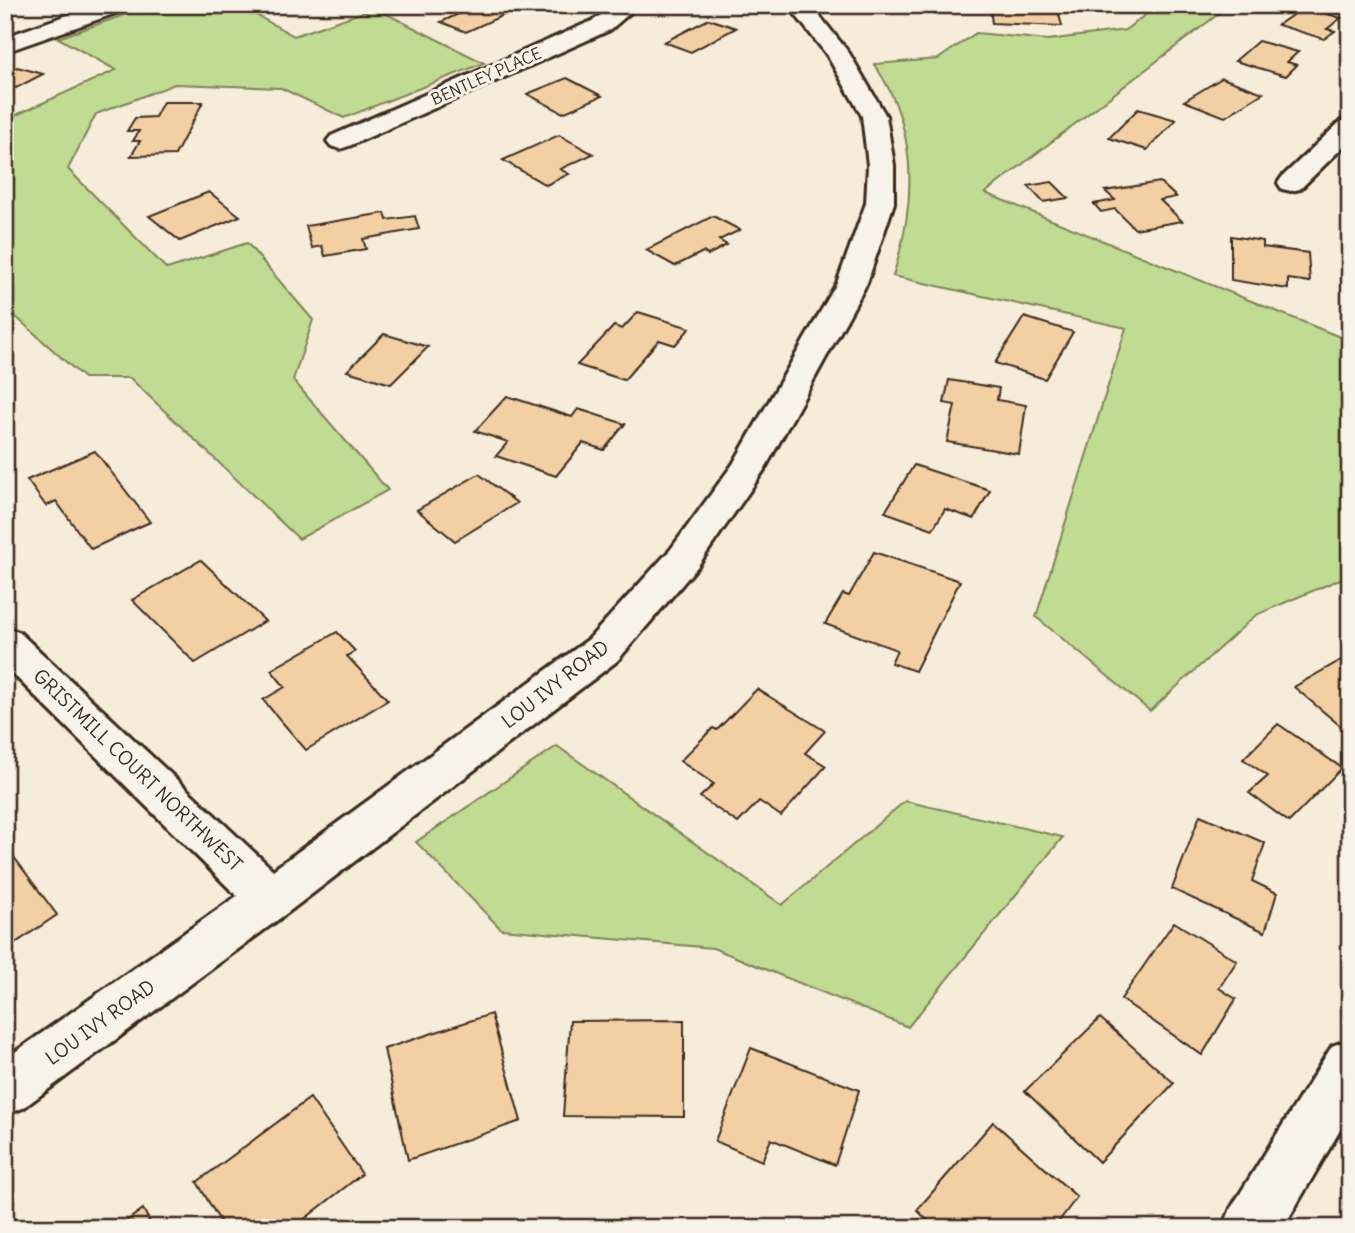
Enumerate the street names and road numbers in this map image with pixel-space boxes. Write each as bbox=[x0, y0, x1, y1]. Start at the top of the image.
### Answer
street label: BENTLEY PLACE bbox=[428, 43, 544, 109]
street label: LOU IVY ROAD bbox=[497, 635, 613, 733]
street label: GRISTMILL COURT NORTHWEST bbox=[28, 664, 248, 876]
street label: LOU IVY ROAD bbox=[41, 974, 159, 1070]

